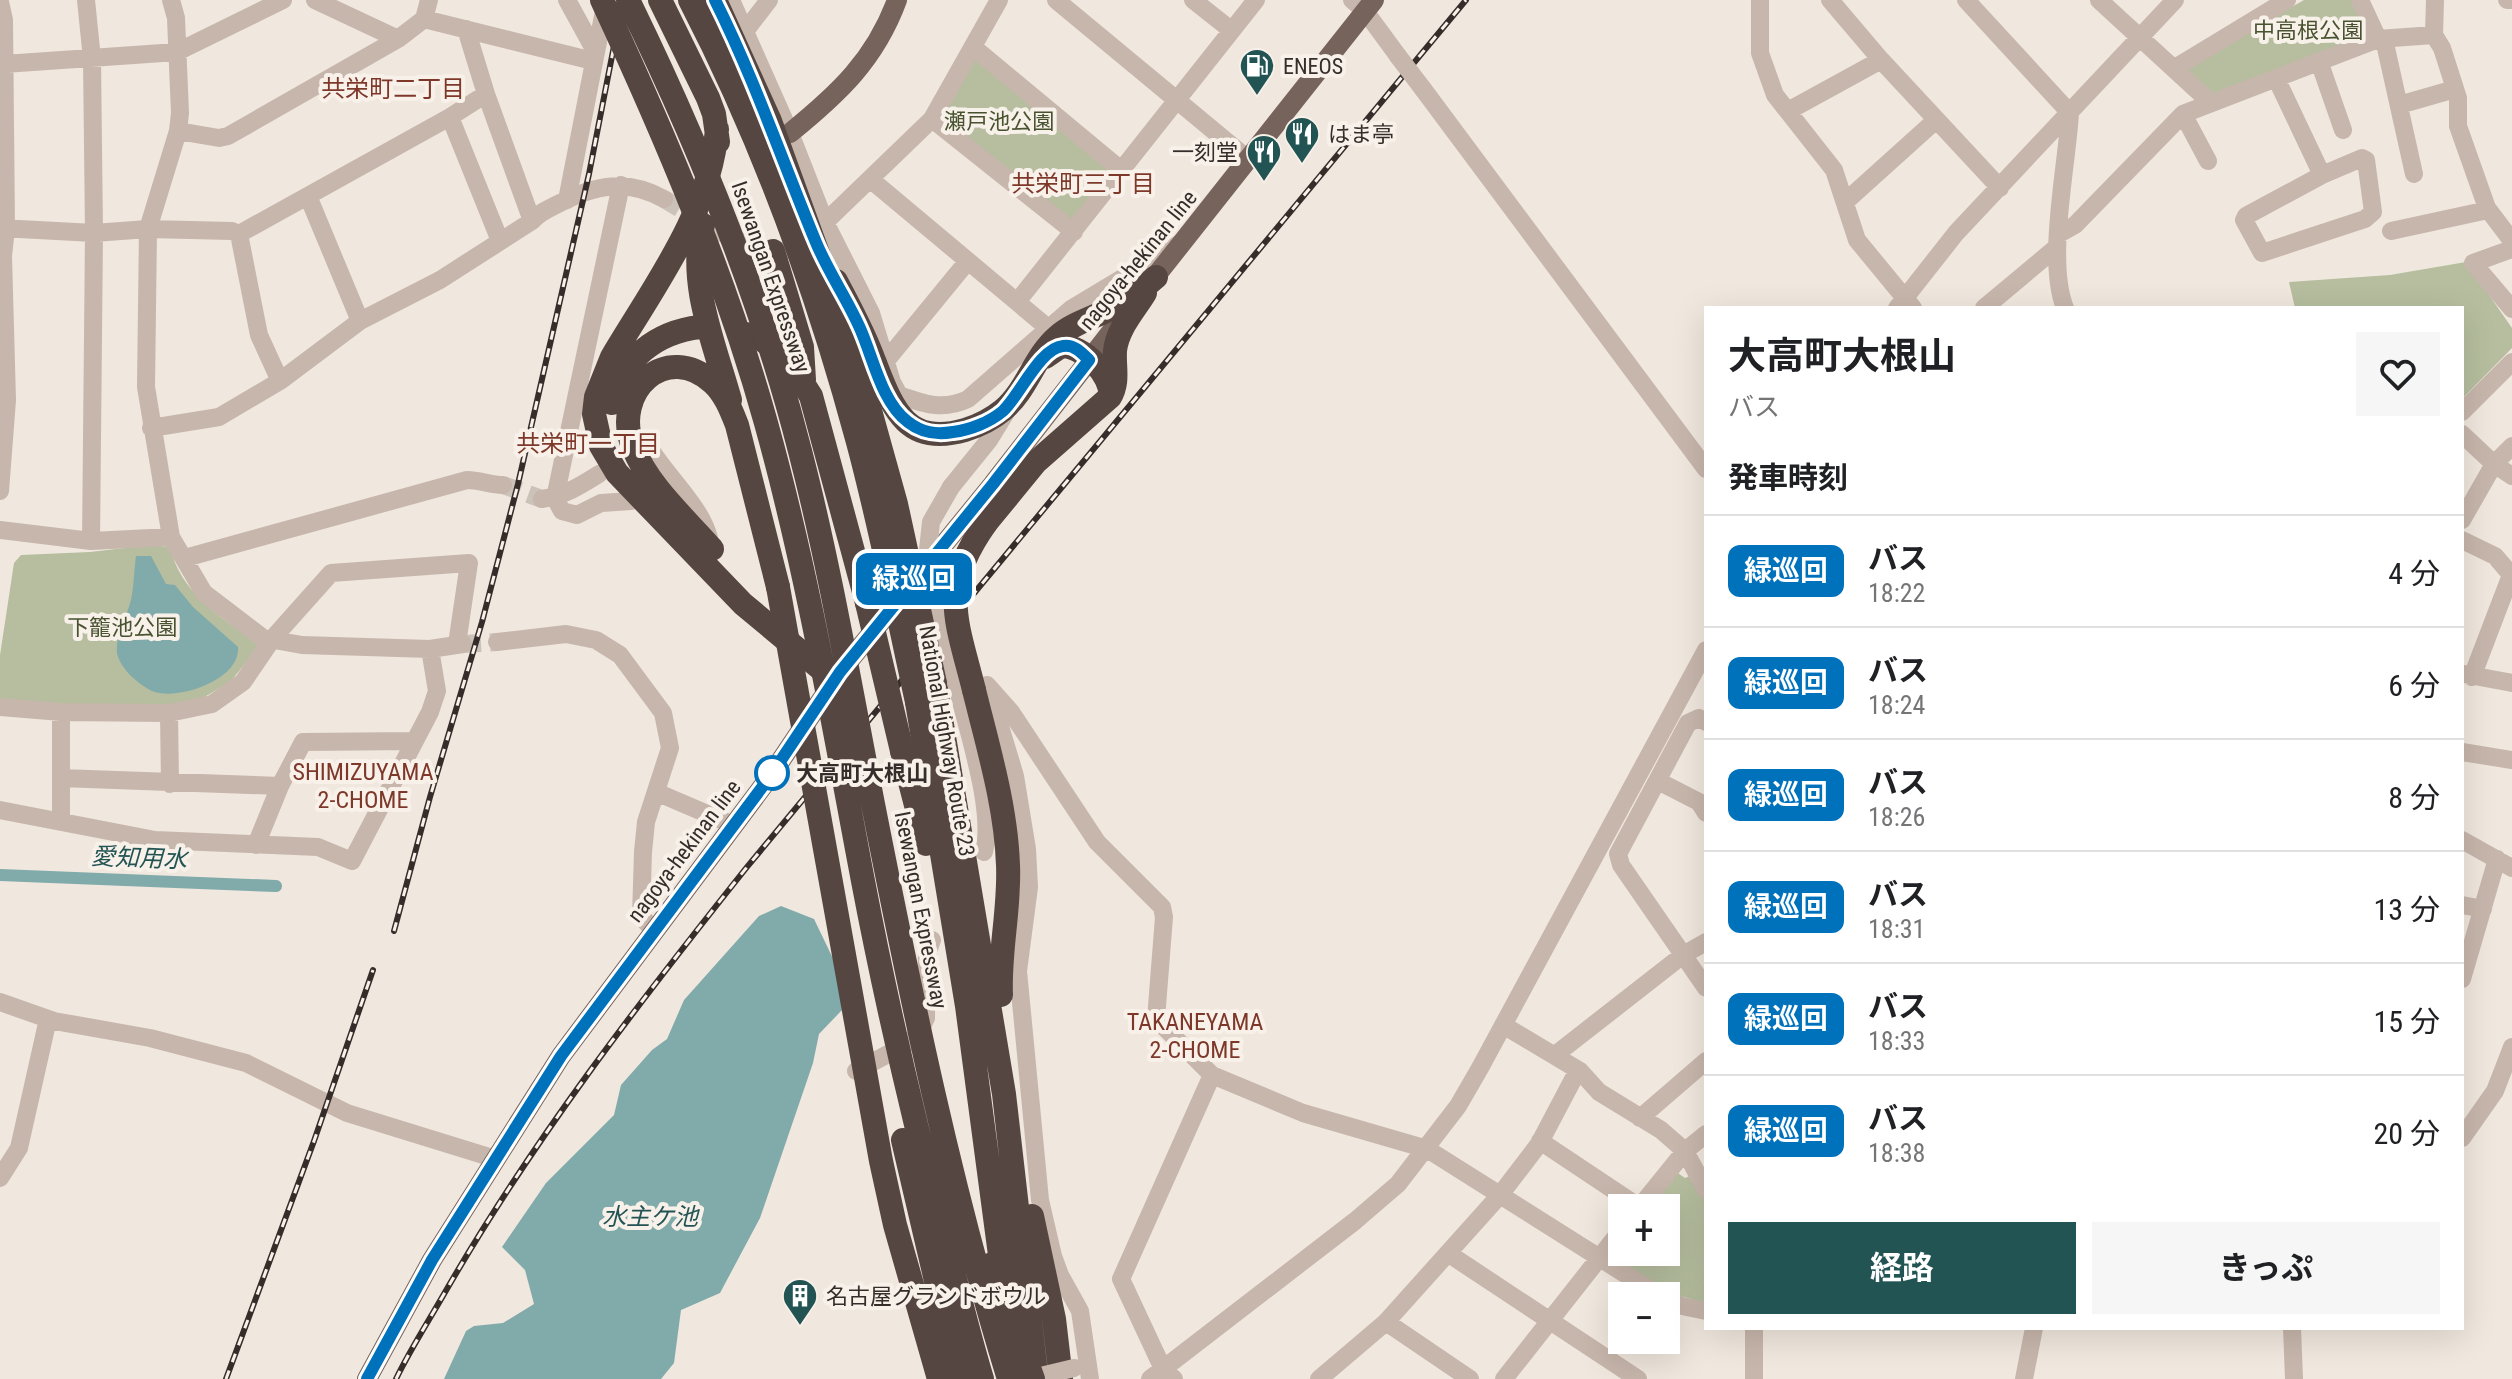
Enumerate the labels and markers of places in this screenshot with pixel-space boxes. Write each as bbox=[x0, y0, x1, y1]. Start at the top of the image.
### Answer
fuel station icon: ENEOS bbox=[1238, 47, 1276, 97]
place label: ENEOS bbox=[1283, 54, 1343, 79]
restaurant icon: はま亭 bbox=[1283, 115, 1321, 165]
place label: はま亭 bbox=[1328, 122, 1394, 147]
restaurant icon: 一刻堂 bbox=[1245, 133, 1283, 183]
place label: 一刻堂 bbox=[1172, 140, 1238, 165]
marker: 大高町大根山 bbox=[755, 756, 789, 790]
place label: 大高町大根山 bbox=[796, 761, 928, 786]
building icon: 名古屋グランドボウル bbox=[781, 1277, 819, 1327]
place label: 名古屋グランドボウル bbox=[826, 1284, 1046, 1309]

